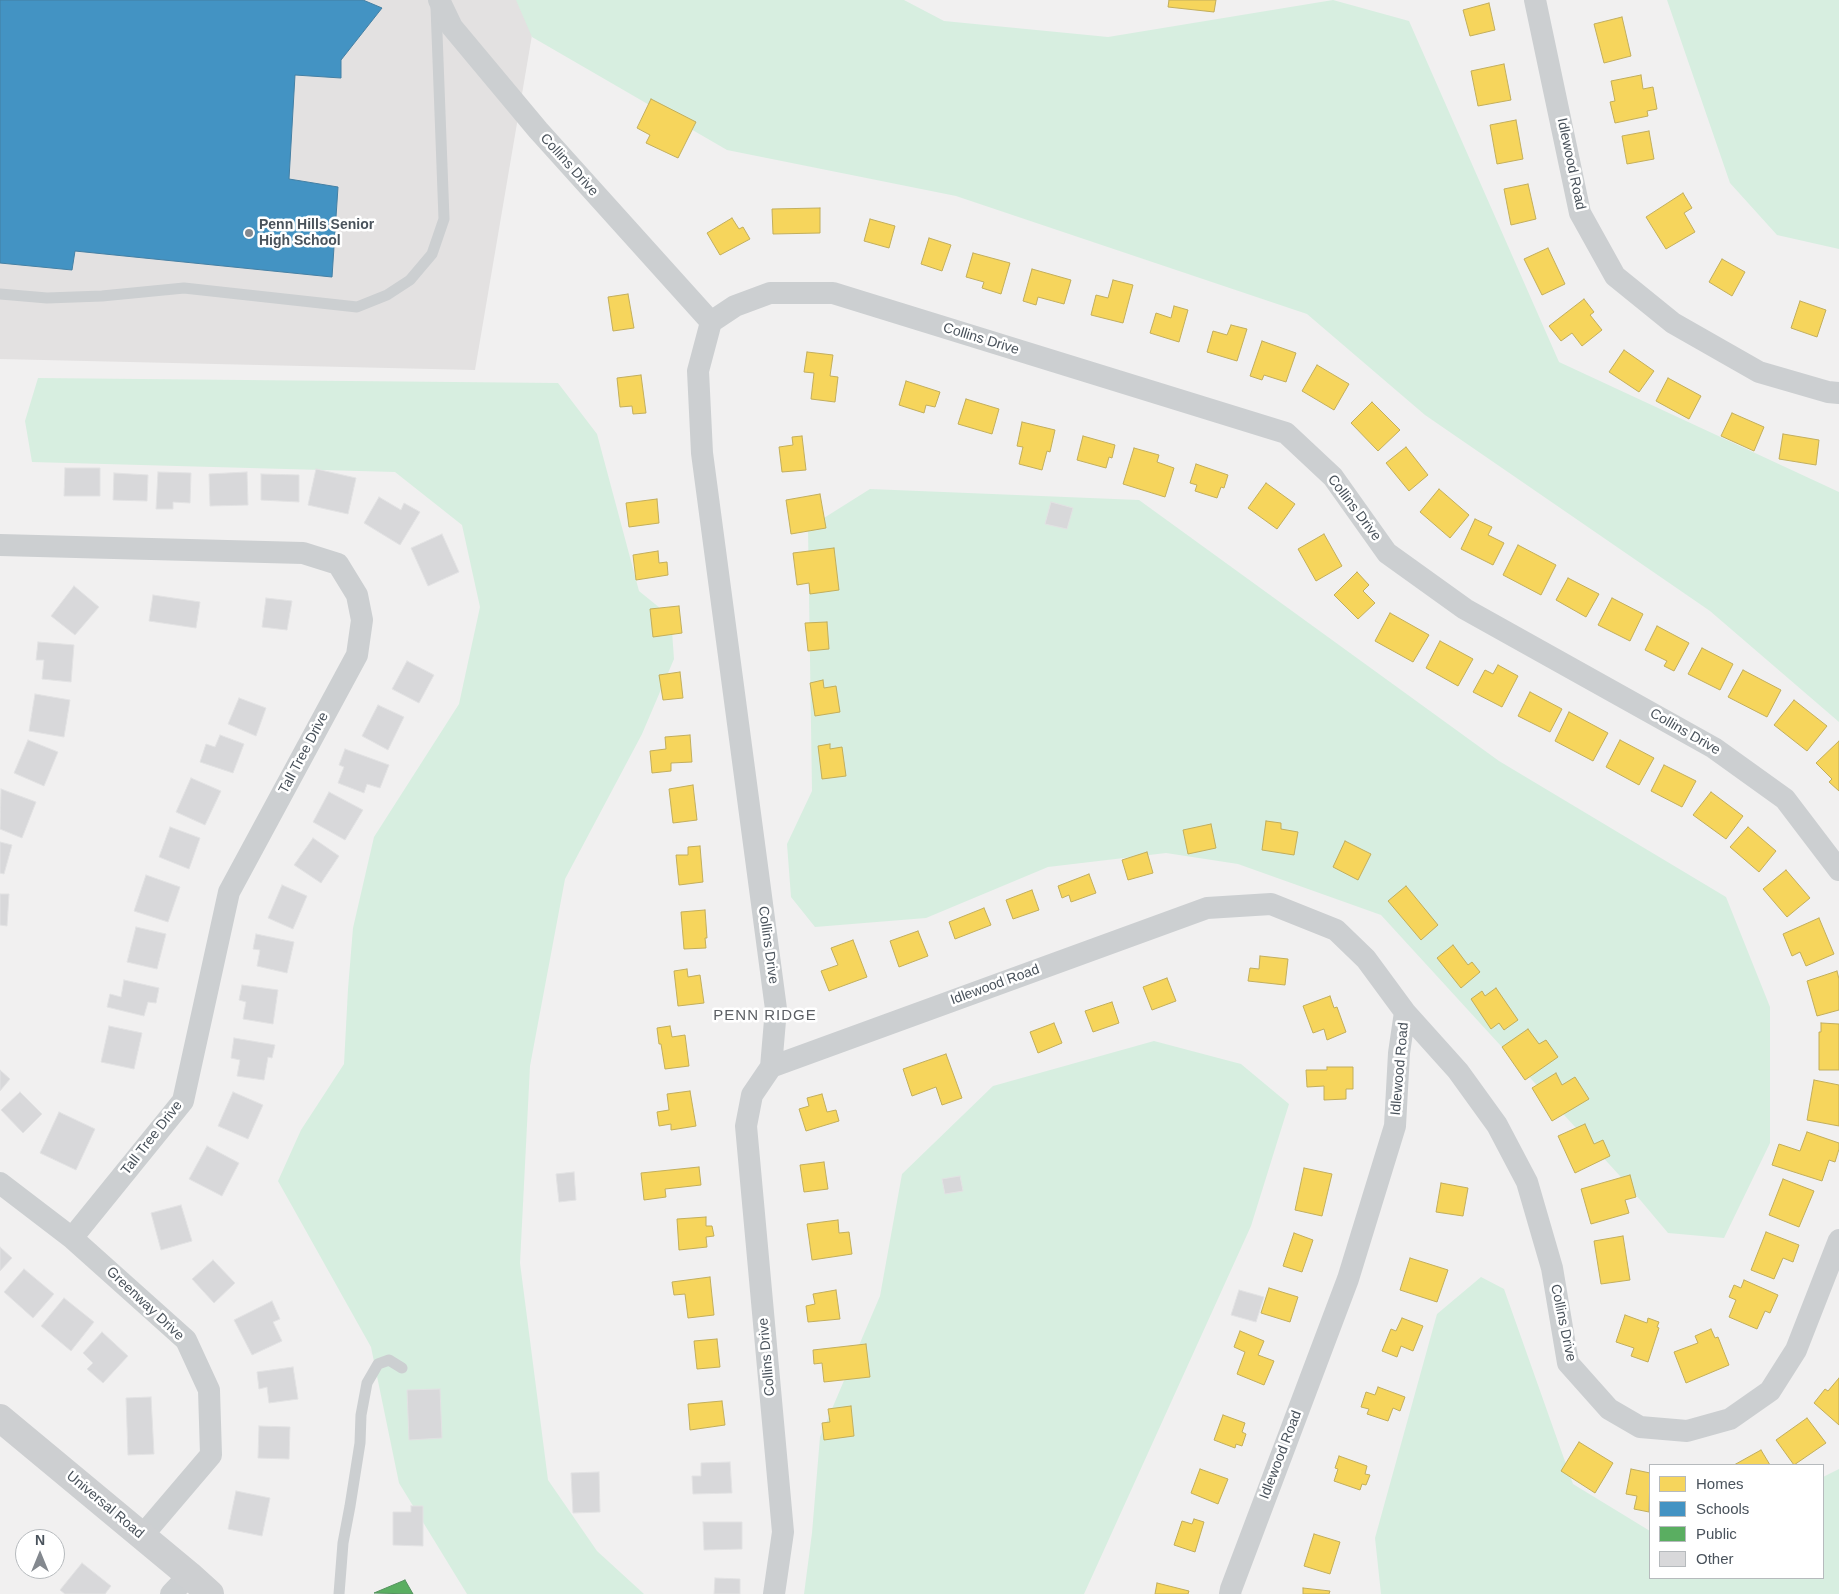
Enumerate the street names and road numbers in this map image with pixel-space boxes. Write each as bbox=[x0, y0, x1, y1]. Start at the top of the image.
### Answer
street label: Idlewood Road bbox=[1553, 117, 1589, 211]
street label: Collins Drive bbox=[536, 130, 602, 200]
street label: Collins Drive bbox=[941, 319, 1021, 359]
street label: Collins Drive bbox=[1324, 472, 1384, 544]
street label: Collins Drive bbox=[1647, 705, 1723, 759]
street label: Tall Tree Drive bbox=[276, 709, 332, 797]
street label: Collins Drive bbox=[754, 905, 782, 985]
street label: Idlewood Road bbox=[948, 961, 1042, 1009]
street label: Idlewood Road bbox=[1388, 1022, 1412, 1116]
street label: Tall Tree Drive bbox=[118, 1097, 186, 1179]
street label: Greenway Drive bbox=[103, 1264, 187, 1344]
street label: Collins Drive bbox=[1547, 1283, 1579, 1363]
street label: Collins Drive bbox=[755, 1317, 779, 1397]
street label: Idlewood Road bbox=[1256, 1408, 1306, 1502]
street label: Universal Road bbox=[63, 1468, 147, 1542]

